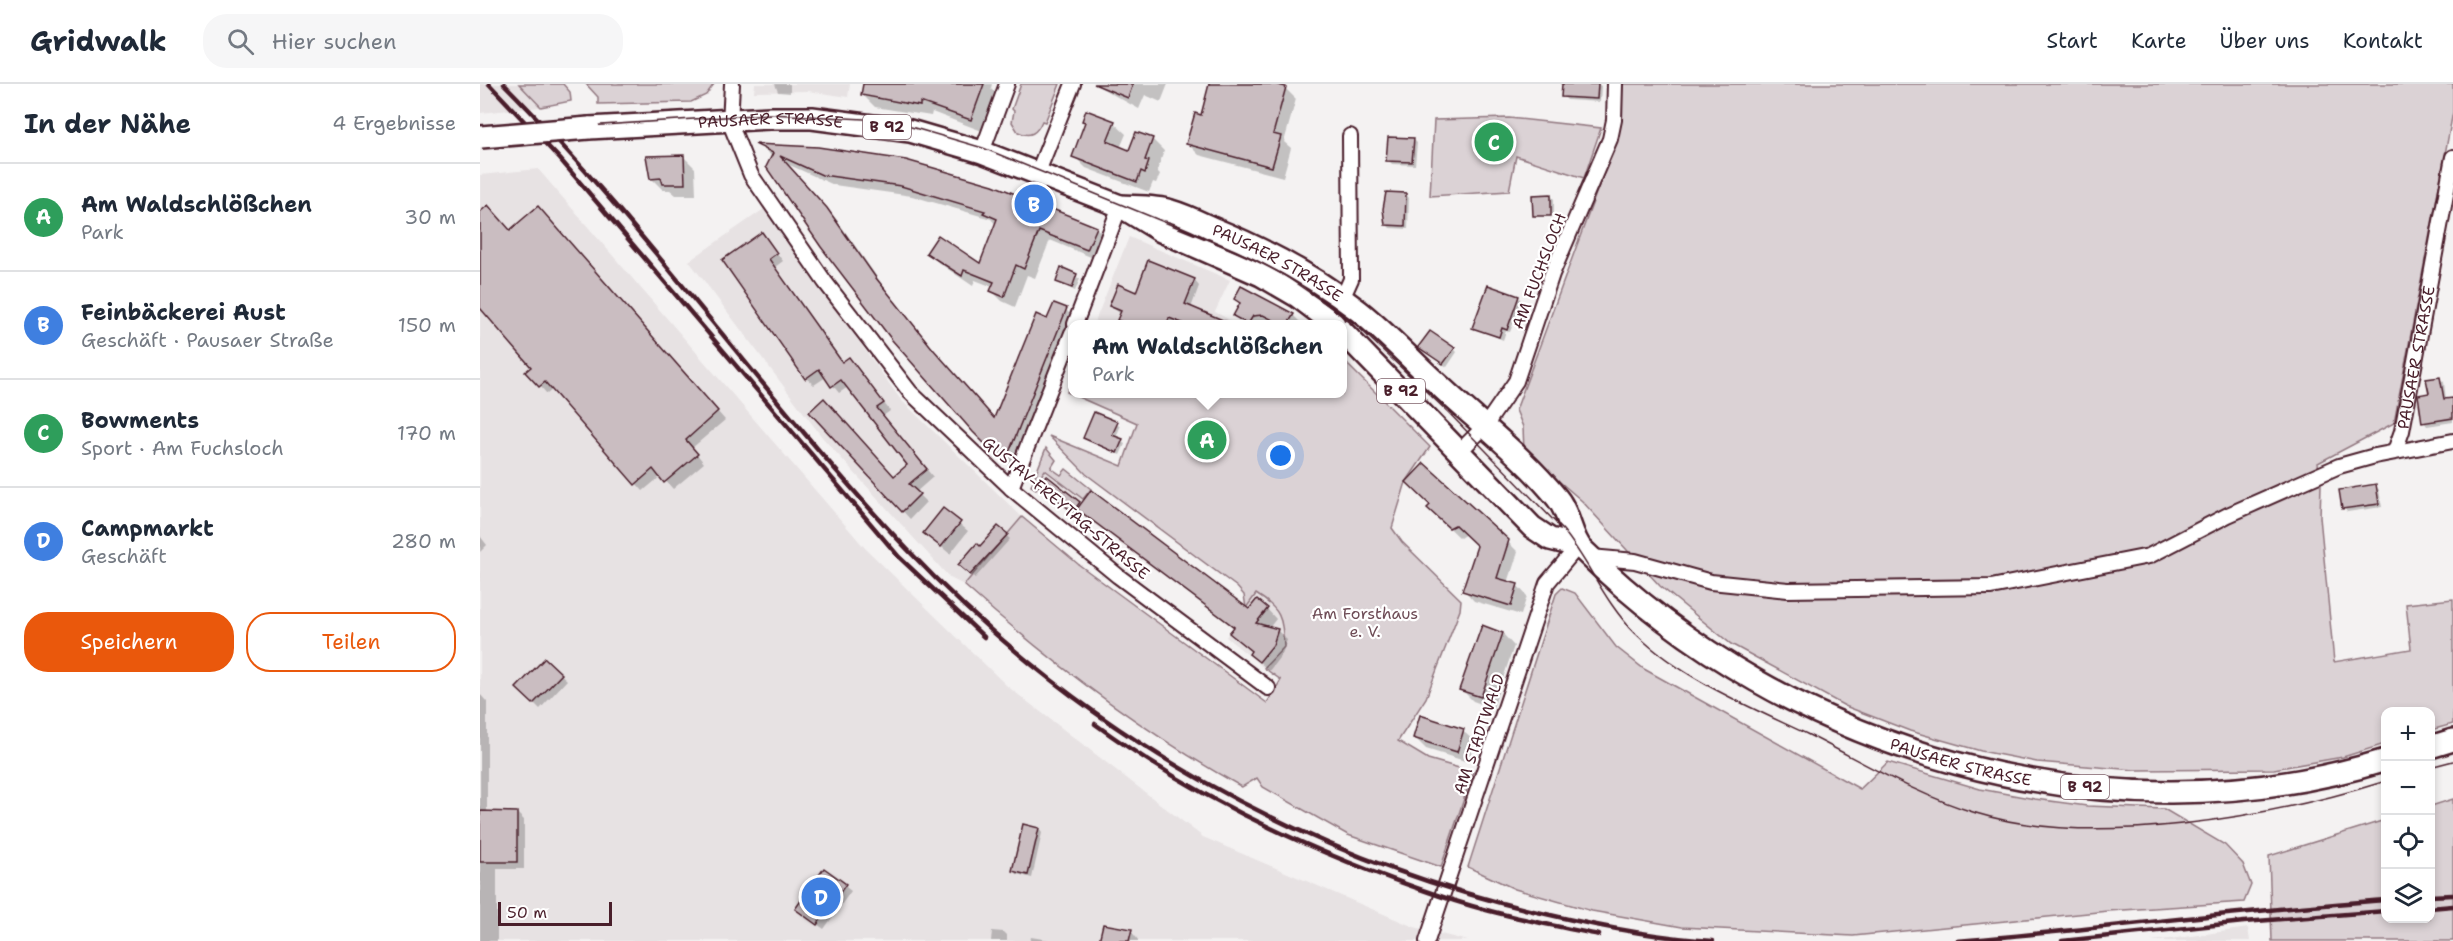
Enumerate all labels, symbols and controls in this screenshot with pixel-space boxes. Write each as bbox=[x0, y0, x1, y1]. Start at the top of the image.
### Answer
search box bbox=[203, 14, 623, 68]
text: Gridwalk bbox=[30, 22, 167, 60]
icon: search bbox=[224, 25, 257, 58]
text: Hier suchen bbox=[272, 27, 396, 56]
text: Start bbox=[2047, 27, 2098, 55]
text: Karte bbox=[2131, 27, 2187, 55]
text: Über uns bbox=[2220, 27, 2310, 55]
text: Kontakt bbox=[2343, 27, 2423, 55]
text: In der Nähe bbox=[24, 106, 191, 141]
street label: PAUSAER STRASSE bbox=[697, 108, 845, 133]
text: 4 Ergebnisse bbox=[332, 110, 456, 136]
road number: B 92 bbox=[863, 115, 911, 139]
pin: C bbox=[1474, 120, 1514, 164]
pin: B bbox=[1014, 182, 1054, 226]
text: Am Waldschlößchen bbox=[81, 190, 312, 219]
text: A bbox=[36, 204, 51, 230]
text: 30 m bbox=[404, 204, 456, 230]
street label: AM FUCHSLOCH bbox=[1507, 210, 1571, 332]
text: Park bbox=[81, 219, 124, 245]
street label: PAUSAER STRASSE bbox=[1209, 219, 1347, 306]
street label: PAUSAER STRASSE bbox=[2392, 284, 2439, 431]
text: Feinbäckerei Aust bbox=[81, 298, 286, 327]
text: B bbox=[37, 312, 50, 338]
text: 150 m bbox=[398, 312, 456, 338]
popup bbox=[1068, 320, 1347, 398]
text: Geschäft · Pausaer Straße bbox=[81, 327, 334, 353]
text: Am Waldschlößchen bbox=[1092, 332, 1323, 361]
text: Park bbox=[1092, 361, 1135, 387]
road number: B 92 bbox=[1377, 379, 1425, 403]
text: Bowments bbox=[81, 406, 199, 435]
pin: A bbox=[1188, 418, 1226, 462]
text: C bbox=[37, 420, 50, 446]
text: 170 m bbox=[397, 420, 456, 446]
street label: GUSTAV-FREYTAG-STRASSE bbox=[978, 432, 1154, 584]
text: Sport · Am Fuchsloch bbox=[81, 435, 284, 461]
your location bbox=[1266, 441, 1295, 470]
text: Campmarkt bbox=[81, 514, 214, 543]
text: D bbox=[36, 528, 51, 554]
text: 280 m bbox=[391, 528, 456, 554]
text: Geschäft bbox=[81, 543, 167, 569]
park label: Am Forsthaus e. V. bbox=[1312, 603, 1418, 642]
button: Speichern bbox=[24, 612, 234, 672]
button: Teilen bbox=[246, 612, 456, 672]
street label: AM STADTWALD bbox=[1449, 671, 1509, 797]
map controls bbox=[2381, 707, 2435, 923]
button: + bbox=[2381, 707, 2435, 761]
street label: PAUSAER STRASSE bbox=[1887, 733, 2033, 790]
button: − bbox=[2381, 761, 2435, 815]
road number: B 92 bbox=[2061, 775, 2109, 799]
button: locate bbox=[2381, 815, 2435, 869]
button: layers bbox=[2381, 869, 2435, 923]
pin: D bbox=[802, 874, 840, 920]
scale bar bbox=[498, 899, 612, 926]
text: 50 m bbox=[507, 902, 547, 923]

